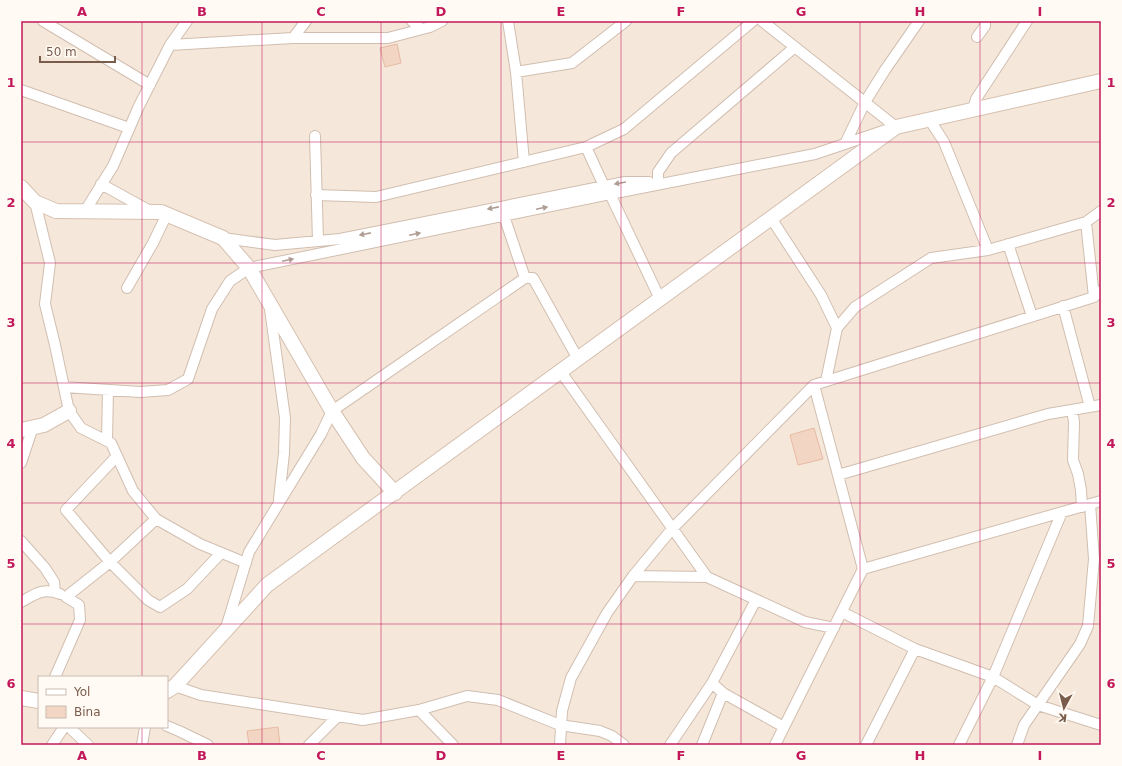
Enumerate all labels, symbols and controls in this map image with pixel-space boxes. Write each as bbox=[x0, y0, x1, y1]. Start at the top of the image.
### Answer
text: A bbox=[77, 4, 87, 19]
text: B bbox=[197, 4, 207, 19]
text: C bbox=[316, 4, 326, 19]
text: D bbox=[436, 4, 447, 19]
text: E bbox=[557, 4, 565, 19]
text: F bbox=[677, 4, 685, 19]
text: G bbox=[796, 4, 806, 19]
text: H bbox=[915, 4, 925, 19]
text: I bbox=[1038, 4, 1042, 19]
scale bar bbox=[40, 38, 115, 64]
text: 50 m bbox=[46, 45, 77, 59]
text: 1 bbox=[6, 75, 16, 90]
text: 1 bbox=[1106, 75, 1116, 90]
one-way arrow bbox=[614, 180, 627, 186]
text: 2 bbox=[6, 195, 16, 210]
text: 2 bbox=[1106, 195, 1116, 210]
one-way arrow bbox=[536, 205, 549, 211]
one-way arrow bbox=[487, 206, 499, 212]
one-way arrow bbox=[359, 231, 372, 237]
one-way arrow bbox=[409, 231, 421, 237]
one-way arrow bbox=[282, 257, 294, 263]
text: 3 bbox=[6, 315, 16, 330]
text: 3 bbox=[1106, 315, 1116, 330]
text: 4 bbox=[6, 436, 16, 451]
text: 4 bbox=[1106, 436, 1116, 451]
text: 5 bbox=[6, 556, 16, 571]
text: 5 bbox=[1106, 556, 1116, 571]
text: 6 bbox=[6, 676, 16, 691]
legend bbox=[38, 676, 168, 728]
text: 6 bbox=[1106, 676, 1116, 691]
text: Yol bbox=[73, 685, 90, 699]
north arrow bbox=[1044, 688, 1084, 728]
text: Bina bbox=[74, 705, 101, 719]
text: K bbox=[1057, 710, 1068, 724]
text: A bbox=[77, 748, 87, 763]
text: B bbox=[197, 748, 207, 763]
text: C bbox=[316, 748, 326, 763]
text: D bbox=[436, 748, 447, 763]
text: E bbox=[557, 748, 565, 763]
text: F bbox=[677, 748, 685, 763]
text: G bbox=[796, 748, 806, 763]
text: H bbox=[915, 748, 925, 763]
text: I bbox=[1038, 748, 1042, 763]

